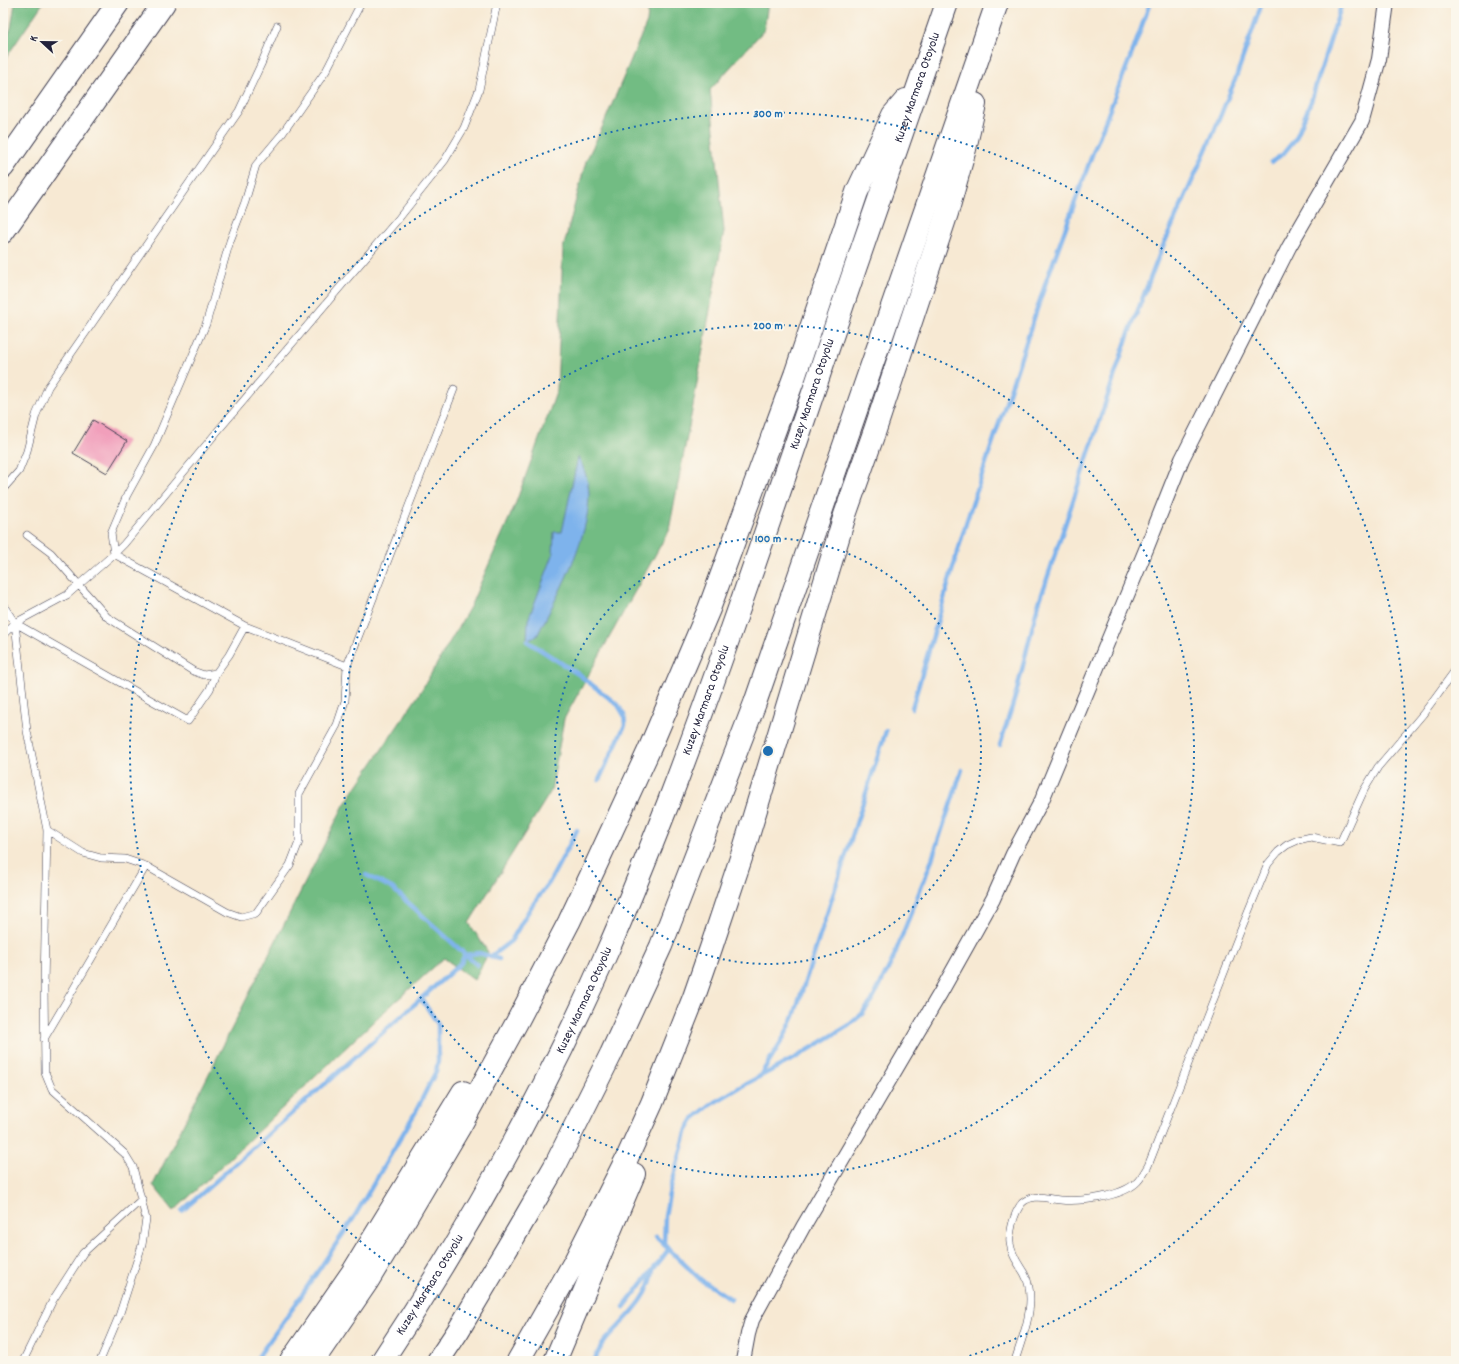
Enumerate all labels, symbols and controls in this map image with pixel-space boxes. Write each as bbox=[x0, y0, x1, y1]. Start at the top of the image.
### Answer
north arrow bbox=[22, 22, 62, 62]
street label: Kuzey Marmara Otoyolu bbox=[890, 30, 946, 145]
text: K bbox=[26, 34, 43, 44]
text: 300 m bbox=[753, 106, 783, 123]
text: 200 m bbox=[753, 318, 783, 335]
street label: Kuzey Marmara Otoyolu bbox=[785, 336, 840, 452]
text: 100 m bbox=[755, 531, 781, 548]
street label: Kuzey Marmara Otoyolu bbox=[678, 643, 735, 758]
centre of rings bbox=[761, 744, 775, 758]
street label: Kuzey Marmara Otoyolu bbox=[551, 944, 618, 1057]
street label: Kuzey Marmara Otoyolu bbox=[392, 1231, 469, 1339]

